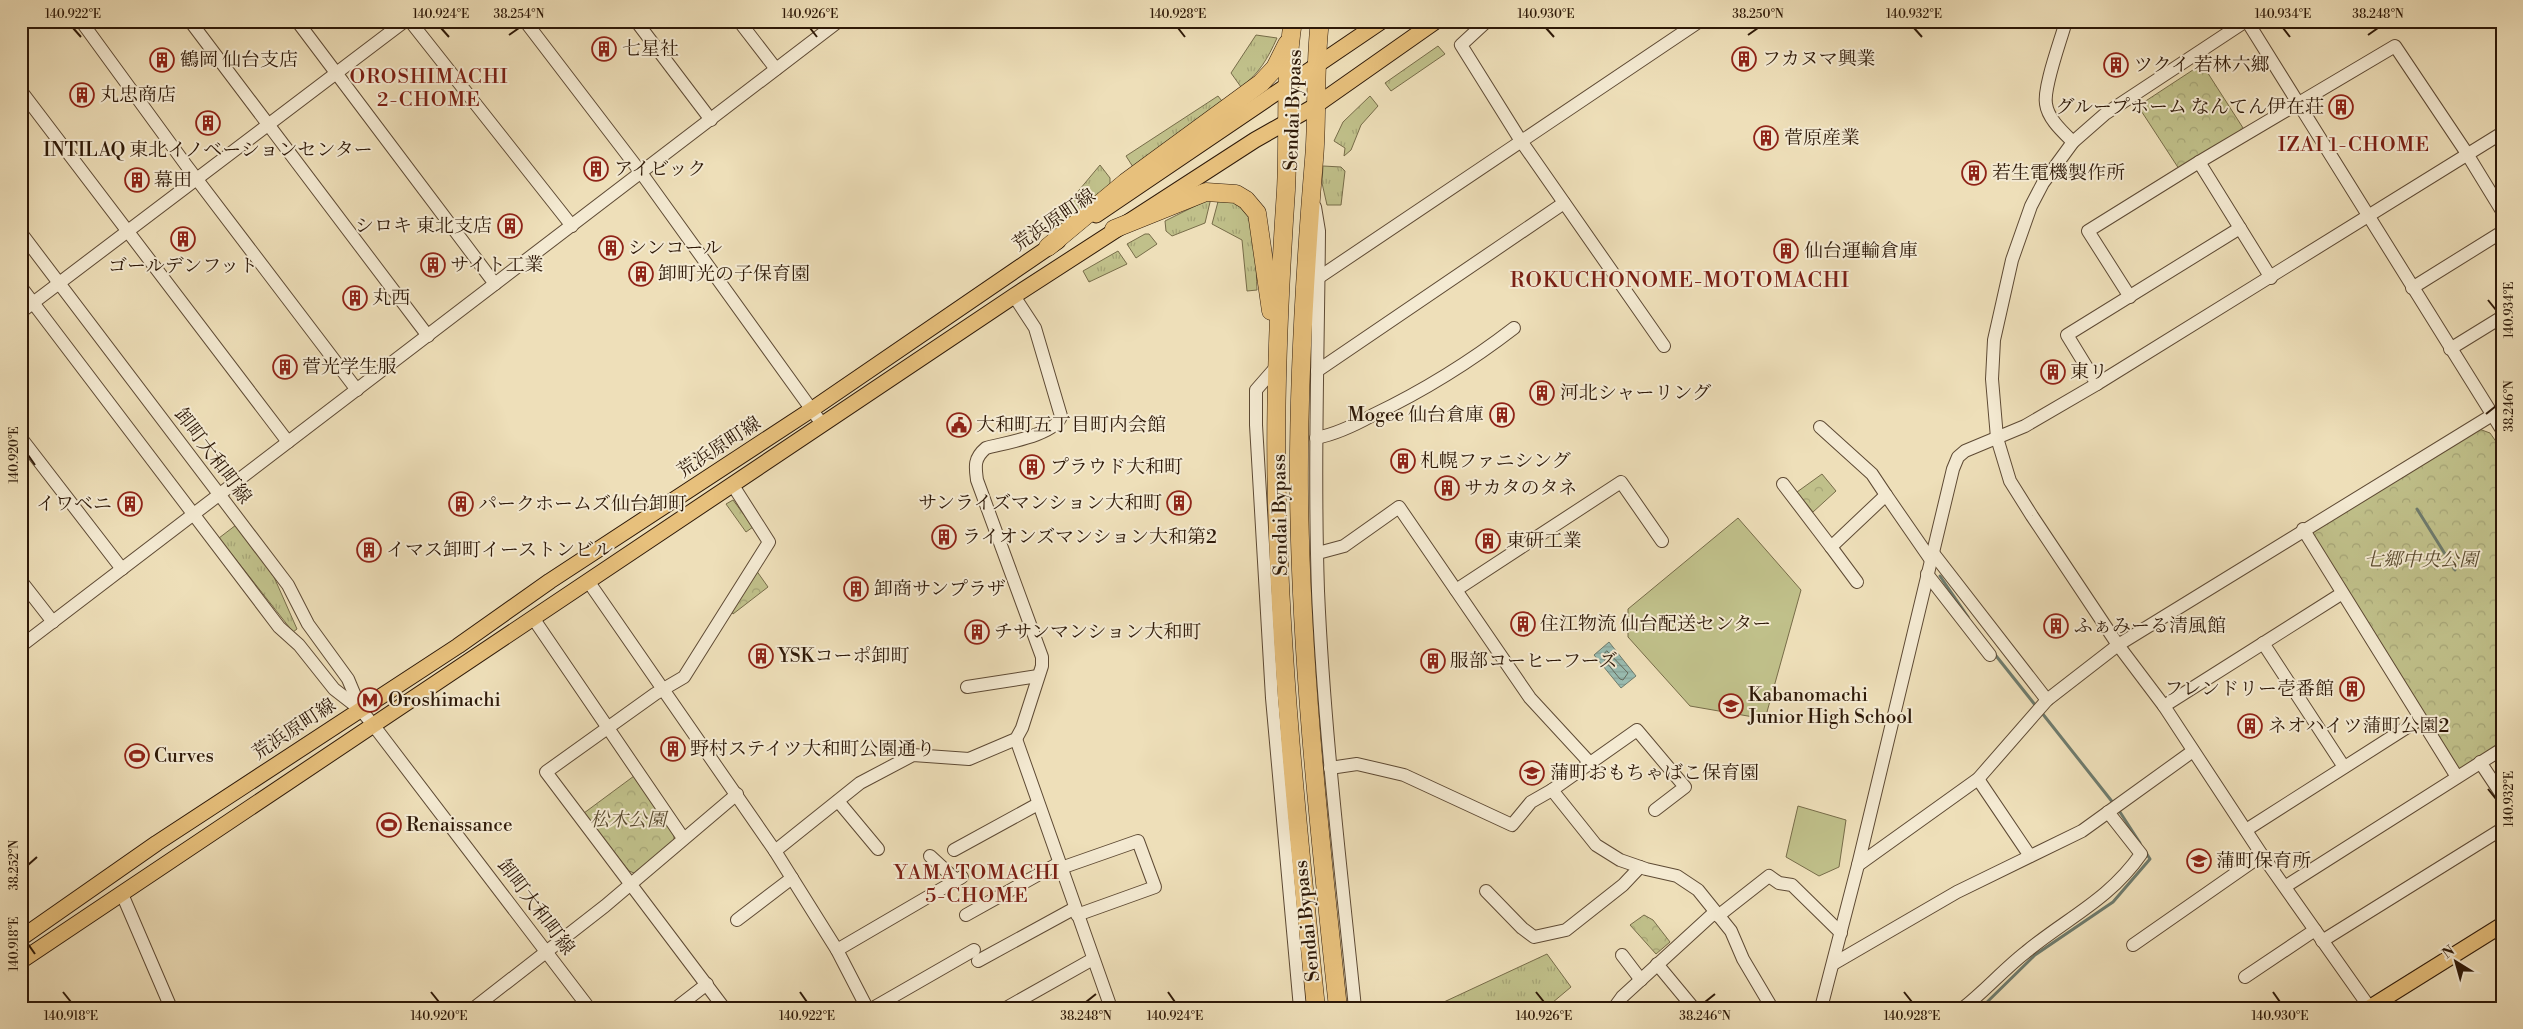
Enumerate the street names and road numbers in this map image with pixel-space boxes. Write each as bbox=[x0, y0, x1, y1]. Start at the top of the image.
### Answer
street label: Sendai Bypass bbox=[1279, 49, 1307, 171]
street label: 荒浜原町線 bbox=[1008, 183, 1100, 257]
street label: 卸町大和町線 bbox=[169, 403, 257, 509]
street label: 荒浜原町線 bbox=[673, 411, 765, 483]
street label: Sendai Bypass bbox=[1267, 454, 1293, 576]
street label: 荒浜原町線 bbox=[248, 693, 340, 765]
street label: 卸町大和町線 bbox=[492, 854, 580, 960]
street label: Sendai Bypass bbox=[1289, 859, 1325, 983]

